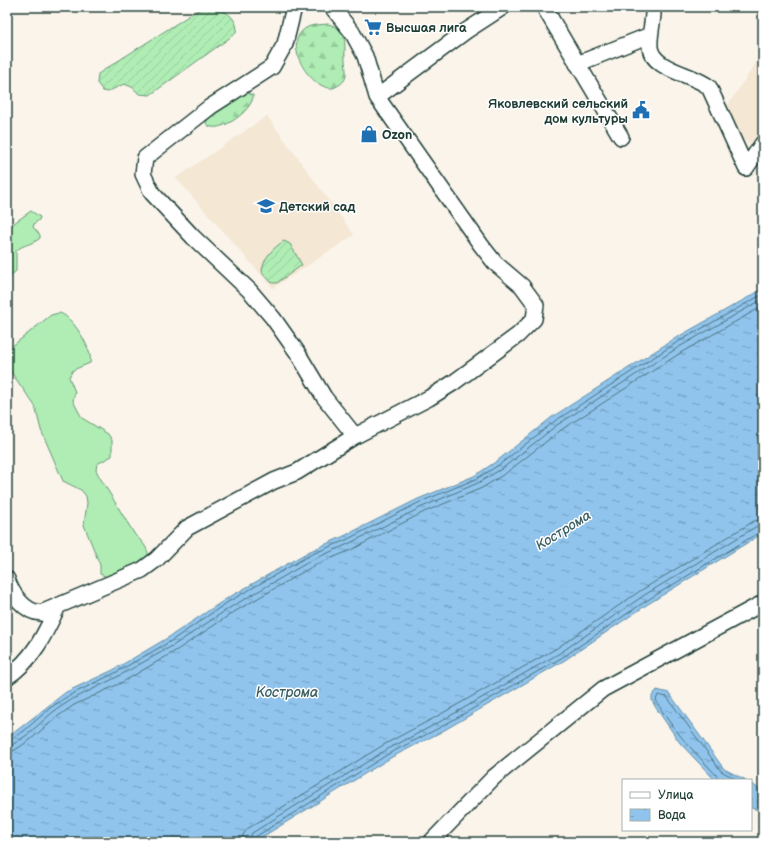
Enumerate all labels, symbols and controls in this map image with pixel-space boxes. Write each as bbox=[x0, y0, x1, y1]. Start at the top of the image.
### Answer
supermarket icon: Высшая лига bbox=[363, 17, 383, 37]
place label: Высшая лига bbox=[386, 20, 467, 36]
place label: Яковлевский сельский дом культуры bbox=[488, 96, 628, 127]
public building icon: Яковлевский сельский дом культуры bbox=[631, 100, 651, 120]
shop icon: Ozon bbox=[359, 124, 379, 144]
place label: Ozon bbox=[382, 127, 412, 143]
school or university icon: Детский сад bbox=[256, 196, 276, 216]
place label: Детский сад bbox=[279, 199, 355, 215]
water label: Кострома bbox=[532, 507, 594, 554]
water label: Кострома bbox=[256, 684, 318, 701]
legend bbox=[622, 779, 752, 831]
text: Улица bbox=[658, 788, 694, 803]
text: Вода bbox=[658, 808, 686, 823]

